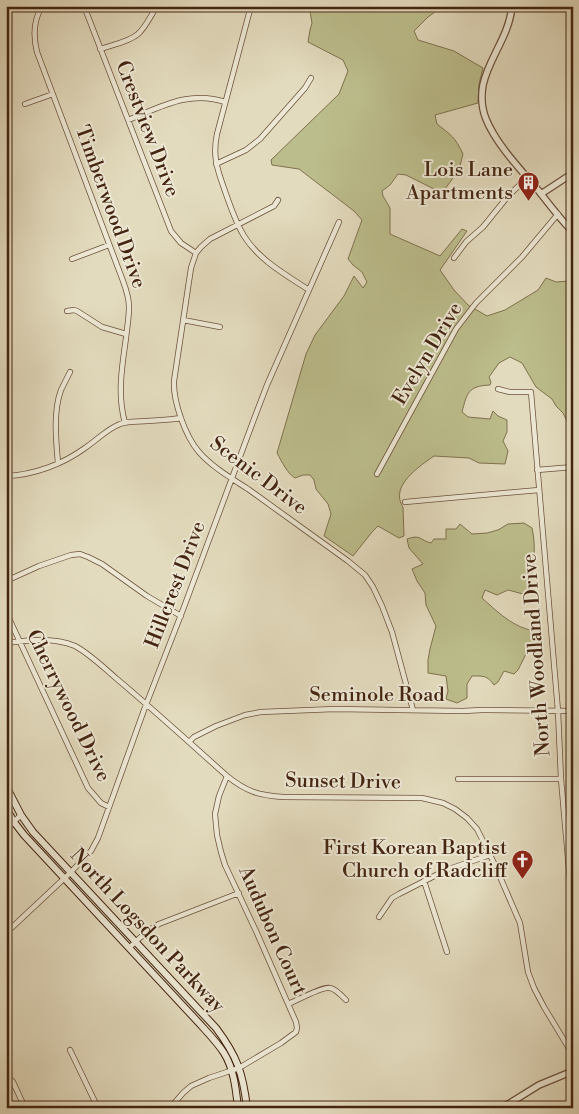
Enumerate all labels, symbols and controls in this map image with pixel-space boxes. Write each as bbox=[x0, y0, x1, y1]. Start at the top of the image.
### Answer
street label: Crestview Drive bbox=[110, 57, 184, 201]
street label: Timberwood Drive bbox=[69, 122, 151, 292]
place label: Lois Lane Apartments bbox=[405, 158, 513, 206]
building icon: Lois Lane Apartments bbox=[517, 170, 541, 201]
street label: Evelyn Drive bbox=[388, 298, 468, 410]
street label: Scenic Drive bbox=[204, 431, 312, 521]
street label: Hillcrest Drive bbox=[140, 518, 212, 652]
street label: North Woodland Drive bbox=[517, 553, 557, 757]
street label: Cherrywood Drive bbox=[20, 626, 116, 786]
street label: Seminole Road bbox=[309, 683, 445, 708]
street label: Sunset Drive bbox=[285, 768, 401, 796]
place label: First Korean Baptist Church of Radcliff bbox=[323, 836, 508, 884]
street label: North Logsdon Parkway bbox=[64, 844, 230, 1019]
church icon: First Korean Baptist Church of Radcliff bbox=[511, 848, 535, 879]
street label: Audubon Court bbox=[232, 861, 312, 1000]

